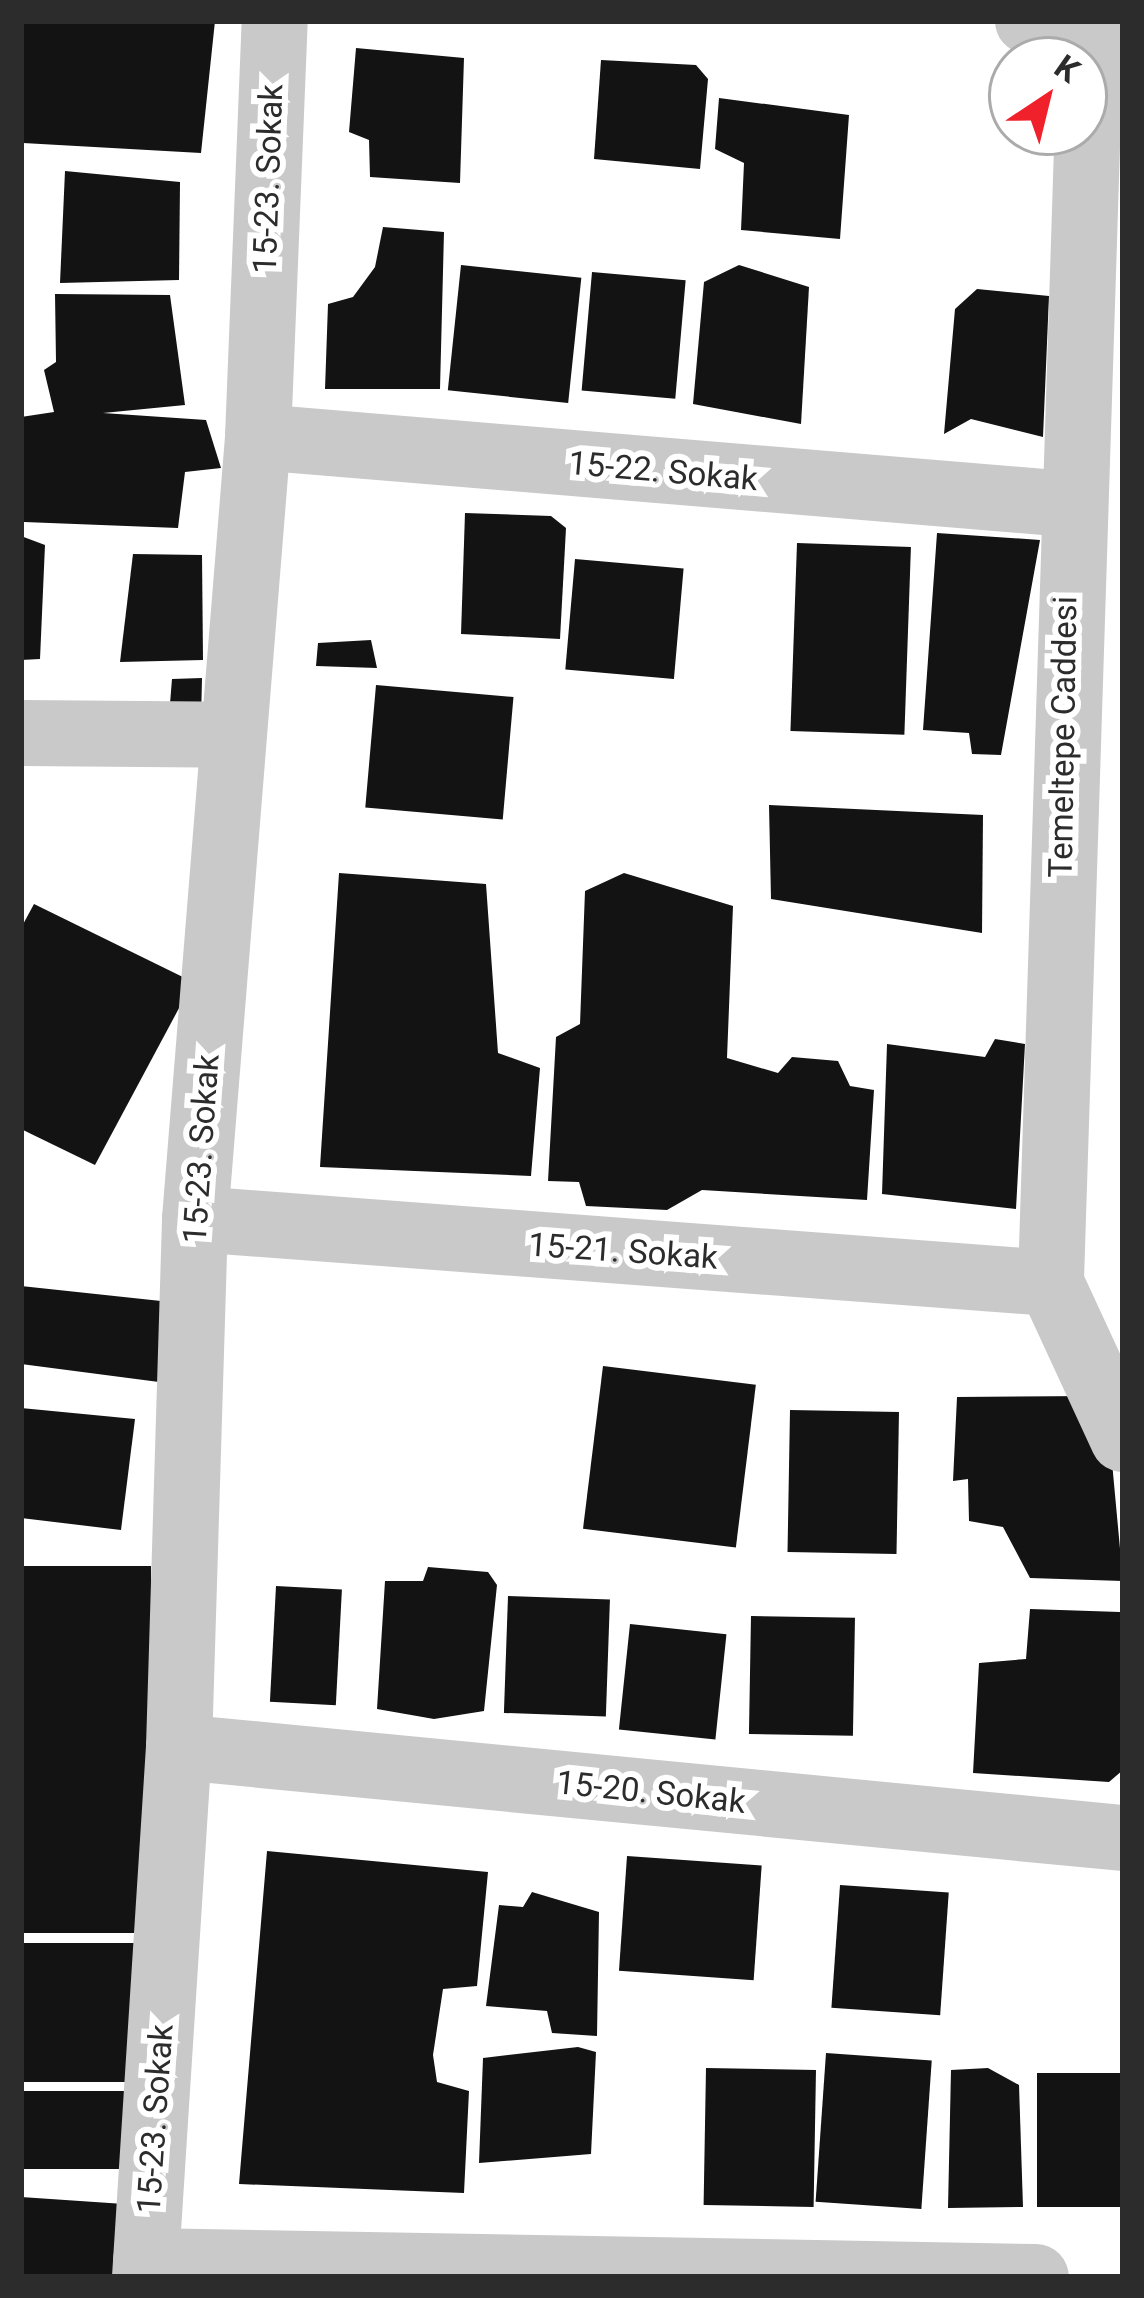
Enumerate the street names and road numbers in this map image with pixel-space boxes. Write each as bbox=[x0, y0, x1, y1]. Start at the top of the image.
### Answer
street label: 15-23. Sokak bbox=[245, 83, 291, 275]
street label: 15-22. Sokak bbox=[567, 443, 759, 499]
street label: Temeltepe Caddesi bbox=[1041, 596, 1085, 878]
street label: 15-23. Sokak bbox=[175, 1053, 227, 1245]
street label: 15-21. Sokak bbox=[527, 1225, 719, 1277]
street label: 15-20. Sokak bbox=[554, 1762, 748, 1822]
street label: 15-23. Sokak bbox=[129, 2023, 181, 2215]

